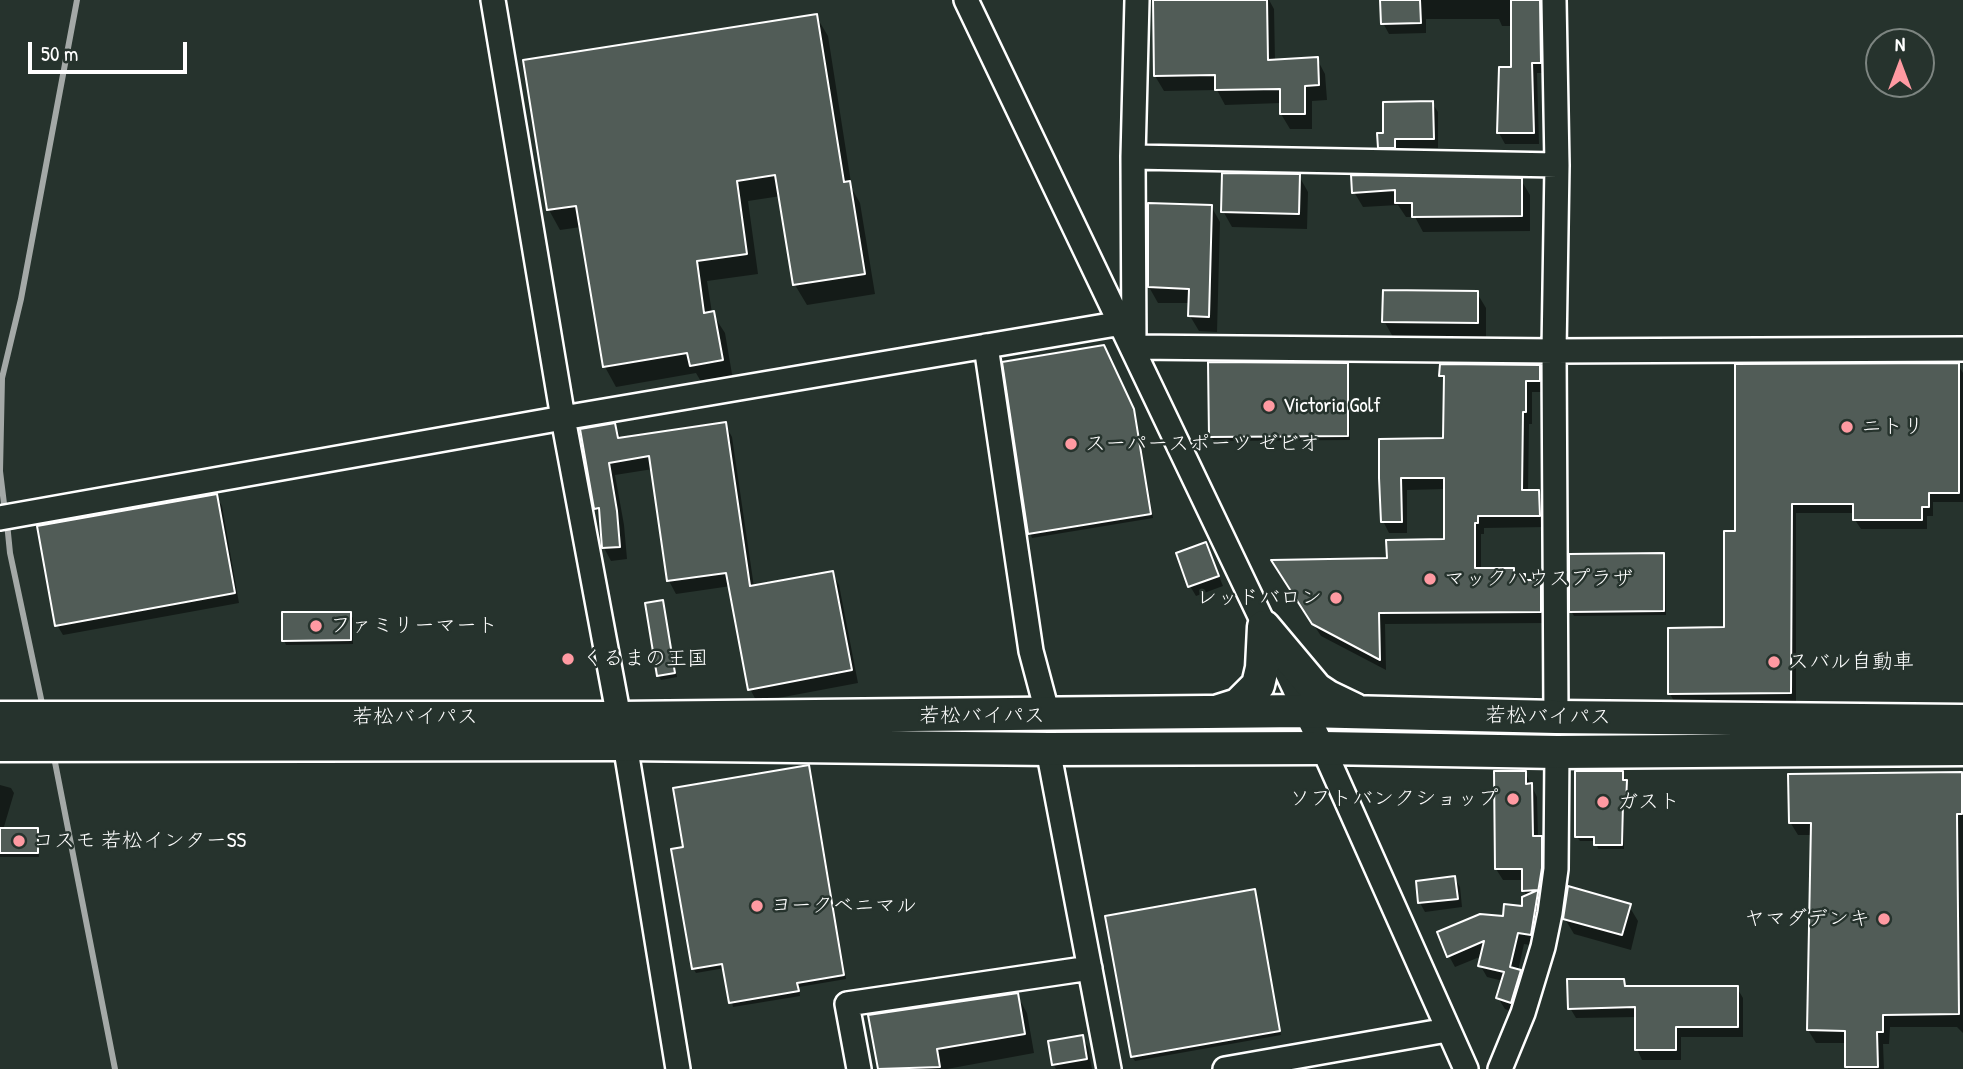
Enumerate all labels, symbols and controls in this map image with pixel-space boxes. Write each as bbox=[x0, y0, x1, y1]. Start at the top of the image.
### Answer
scale bar bbox=[32, 28, 191, 72]
north arrow bbox=[1865, 28, 1935, 98]
text: N bbox=[1895, 31, 1905, 57]
text: 50 m bbox=[41, 39, 78, 68]
place label: Victoria Golf bbox=[1283, 393, 1381, 419]
marker: Victoria Golf bbox=[1261, 398, 1277, 414]
place label: ニトリ bbox=[1861, 414, 1924, 440]
marker: ニトリ bbox=[1839, 419, 1855, 435]
place label: スーパースポーツ ゼビオ bbox=[1085, 431, 1320, 457]
marker: スーパースポーツ ゼビオ bbox=[1063, 436, 1079, 452]
place label: マックハウスプラザ bbox=[1444, 566, 1633, 592]
marker: マックハウスプラザ bbox=[1422, 571, 1438, 587]
place label: レッドバロン bbox=[1196, 585, 1322, 611]
marker: レッドバロン bbox=[1328, 590, 1344, 606]
place label: ファミリーマート bbox=[330, 613, 498, 639]
marker: ファミリーマート bbox=[308, 618, 324, 634]
place label: くるまの王国 bbox=[582, 646, 708, 672]
place label: スバル自動車 bbox=[1788, 649, 1914, 675]
marker: くるまの王国 bbox=[560, 651, 576, 667]
marker: スバル自動車 bbox=[1766, 654, 1782, 670]
street label: 若松バイパス bbox=[919, 703, 1045, 729]
street label: 若松バイパス bbox=[1485, 703, 1611, 731]
street label: 若松バイパス bbox=[352, 704, 478, 730]
place label: ソフトバンクショップ bbox=[1289, 786, 1499, 812]
place label: ガスト bbox=[1617, 789, 1680, 815]
marker: ソフトバンクショップ bbox=[1505, 791, 1521, 807]
marker: ガスト bbox=[1595, 794, 1611, 810]
place label: コスモ 若松インターSS bbox=[33, 828, 246, 854]
marker: コスモ 若松インターSS bbox=[11, 833, 27, 849]
place label: ヨークベニマル bbox=[771, 893, 917, 919]
marker: ヨークベニマル bbox=[749, 898, 765, 914]
place label: ヤマダデンキ bbox=[1744, 906, 1870, 932]
marker: ヤマダデンキ bbox=[1876, 911, 1892, 927]

